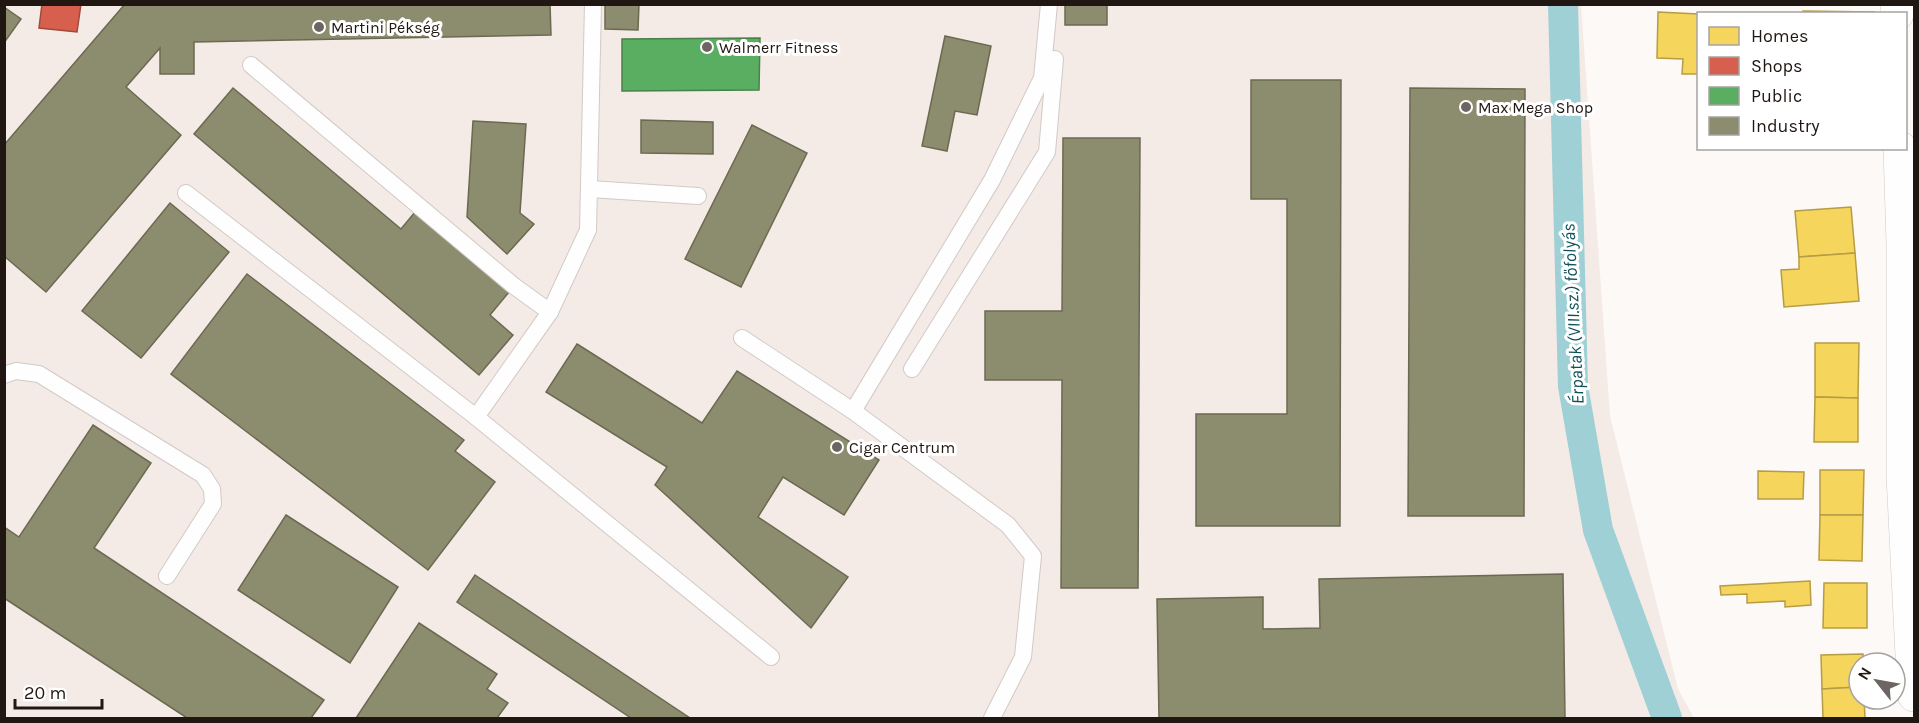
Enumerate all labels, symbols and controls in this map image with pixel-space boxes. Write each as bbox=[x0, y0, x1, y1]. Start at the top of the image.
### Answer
legend bbox=[1697, 12, 1907, 150]
place label: Martini Pékség bbox=[331, 18, 440, 37]
marker: Martini Pékség bbox=[312, 20, 326, 34]
text: Homes bbox=[1751, 25, 1808, 47]
place label: Walmerr Fitness bbox=[719, 38, 839, 57]
marker: Walmerr Fitness bbox=[700, 40, 714, 54]
text: Shops bbox=[1751, 55, 1803, 77]
text: Public bbox=[1751, 85, 1802, 107]
place label: Max Mega Shop bbox=[1478, 98, 1593, 117]
marker: Max Mega Shop bbox=[1459, 100, 1473, 114]
text: Industry bbox=[1751, 115, 1820, 137]
water label: Érpatak (VIII.sz.) főfolyás bbox=[1557, 223, 1589, 405]
place label: Cigar Centrum bbox=[849, 438, 955, 457]
marker: Cigar Centrum bbox=[830, 440, 844, 454]
north arrow bbox=[1847, 651, 1907, 711]
text: N bbox=[1853, 664, 1876, 683]
scale bar bbox=[15, 672, 102, 710]
text: 20 m bbox=[24, 682, 66, 704]

